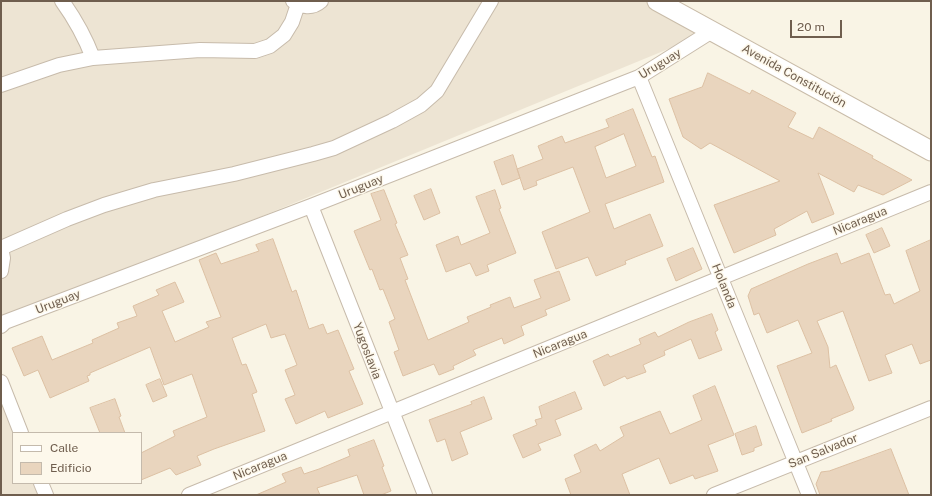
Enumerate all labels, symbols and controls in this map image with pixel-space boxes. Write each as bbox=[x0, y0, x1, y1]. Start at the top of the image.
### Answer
scale bar bbox=[792, 12, 844, 38]
text: 20 m bbox=[797, 20, 825, 34]
street label: Avenida Constitución bbox=[739, 41, 849, 111]
street label: Uruguay bbox=[636, 46, 684, 82]
street label: Uruguay bbox=[336, 171, 386, 203]
street label: Nicaragua bbox=[831, 204, 889, 238]
street label: Holanda bbox=[709, 262, 739, 310]
street label: Uruguay bbox=[33, 287, 83, 317]
street label: Yugoslavia bbox=[350, 321, 384, 381]
street label: Nicaragua bbox=[531, 327, 589, 361]
street label: San Salvador bbox=[786, 431, 860, 471]
legend bbox=[12, 432, 142, 484]
text: Calle bbox=[50, 441, 78, 455]
street label: Nicaragua bbox=[231, 449, 289, 483]
text: Edificio bbox=[50, 461, 92, 475]

